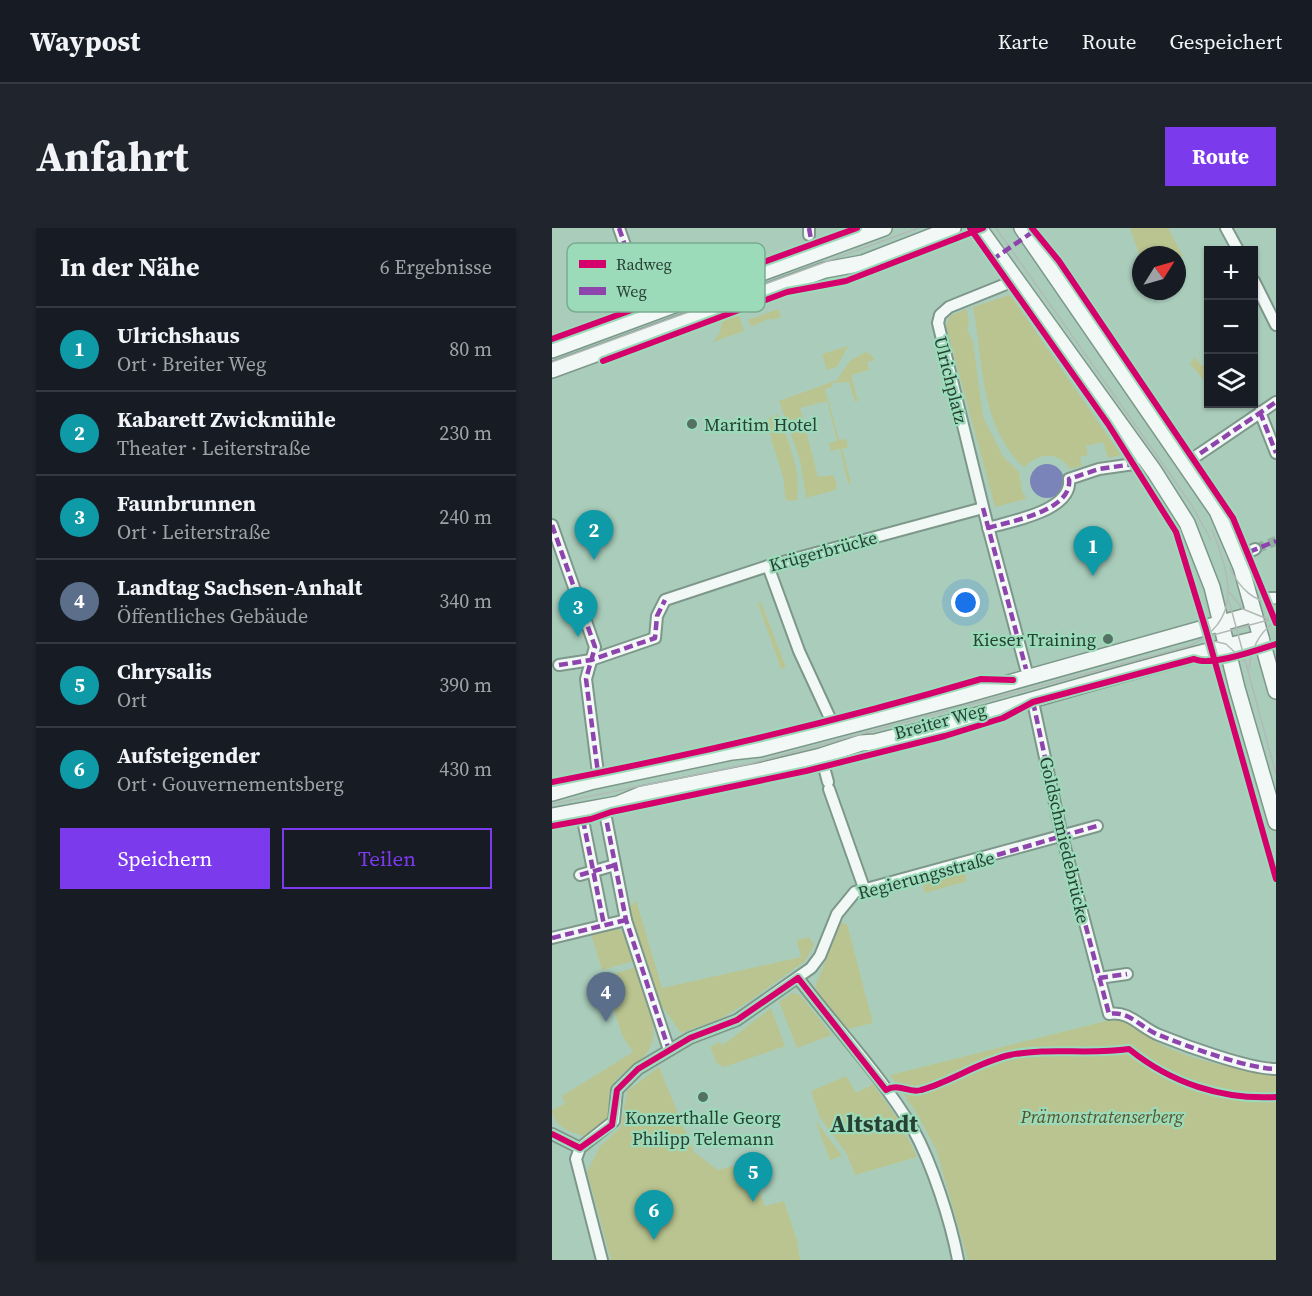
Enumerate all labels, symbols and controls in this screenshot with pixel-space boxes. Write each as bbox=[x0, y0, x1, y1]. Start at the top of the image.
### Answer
text: Waypost bbox=[30, 22, 140, 60]
text: Karte bbox=[998, 27, 1049, 56]
text: Route bbox=[1082, 27, 1136, 56]
text: Gespeichert bbox=[1169, 27, 1282, 56]
text: Anfahrt bbox=[36, 127, 188, 185]
button: Route bbox=[1165, 127, 1276, 186]
legend bbox=[567, 243, 765, 312]
north arrow bbox=[1132, 246, 1186, 300]
map controls bbox=[1204, 246, 1258, 408]
button: + bbox=[1204, 246, 1258, 300]
text: In der Nähe bbox=[60, 249, 200, 285]
text: 6 Ergebnisse bbox=[380, 253, 492, 281]
text: Radweg bbox=[616, 253, 672, 275]
text: Weg bbox=[616, 280, 647, 302]
button: − bbox=[1204, 300, 1258, 354]
text: Ulrichshaus bbox=[117, 320, 240, 350]
street label: Ulrichplatz bbox=[928, 334, 974, 426]
text: 1 bbox=[74, 335, 85, 363]
text: 80 m bbox=[449, 335, 492, 363]
text: Ort · Breiter Weg bbox=[117, 350, 266, 378]
button: layers bbox=[1204, 354, 1258, 408]
text: Kabarett Zwickmühle bbox=[117, 404, 336, 434]
place label: Maritim Hotel bbox=[704, 412, 817, 437]
marker: Maritim Hotel bbox=[685, 417, 699, 431]
text: 2 bbox=[74, 419, 85, 447]
text: 230 m bbox=[439, 419, 492, 447]
text: Theater · Leiterstraße bbox=[117, 434, 310, 462]
text: Faunbrunnen bbox=[117, 488, 256, 518]
text: 3 bbox=[74, 503, 85, 531]
text: 240 m bbox=[439, 503, 492, 531]
pin: 2 bbox=[574, 510, 614, 560]
text: Ort · Leiterstraße bbox=[117, 518, 270, 546]
street label: Krügerbrücke bbox=[766, 525, 880, 577]
pin: 1 bbox=[1074, 526, 1112, 576]
text: Landtag Sachsen-Anhalt bbox=[117, 572, 362, 602]
text: 4 bbox=[74, 587, 85, 615]
text: 340 m bbox=[439, 587, 492, 615]
pin: 3 bbox=[558, 588, 598, 637]
your location bbox=[951, 588, 980, 617]
text: Öffentliches Gebäude bbox=[117, 602, 308, 630]
place label: Kieser Training bbox=[972, 627, 1096, 652]
marker: Kieser Training bbox=[1101, 632, 1115, 646]
text: Chrysalis bbox=[117, 656, 212, 686]
text: 5 bbox=[74, 671, 85, 699]
text: 390 m bbox=[439, 671, 492, 699]
text: Ort bbox=[117, 686, 146, 714]
street label: Breiter Weg bbox=[891, 697, 989, 745]
text: Aufsteigender bbox=[117, 740, 260, 770]
street label: Goldschmiedebrücke bbox=[1034, 754, 1096, 926]
text: 6 bbox=[74, 755, 85, 783]
text: 430 m bbox=[439, 755, 492, 783]
text: Ort · Gouvernementsberg bbox=[117, 770, 344, 798]
button: Speichern bbox=[60, 828, 270, 889]
button: Teilen bbox=[282, 828, 492, 889]
street label: Regierungsstraße bbox=[855, 845, 997, 905]
pin: 4 bbox=[586, 972, 626, 1022]
marker: Konzerthalle Georg Philipp Telemann bbox=[696, 1090, 710, 1104]
park label: Prämonstratenserberg bbox=[1019, 1104, 1185, 1129]
place label: Konzerthalle Georg Philipp Telemann bbox=[625, 1105, 781, 1151]
district label: Altstadt bbox=[830, 1107, 918, 1140]
pin: 5 bbox=[734, 1152, 772, 1202]
pin: 6 bbox=[634, 1190, 674, 1240]

